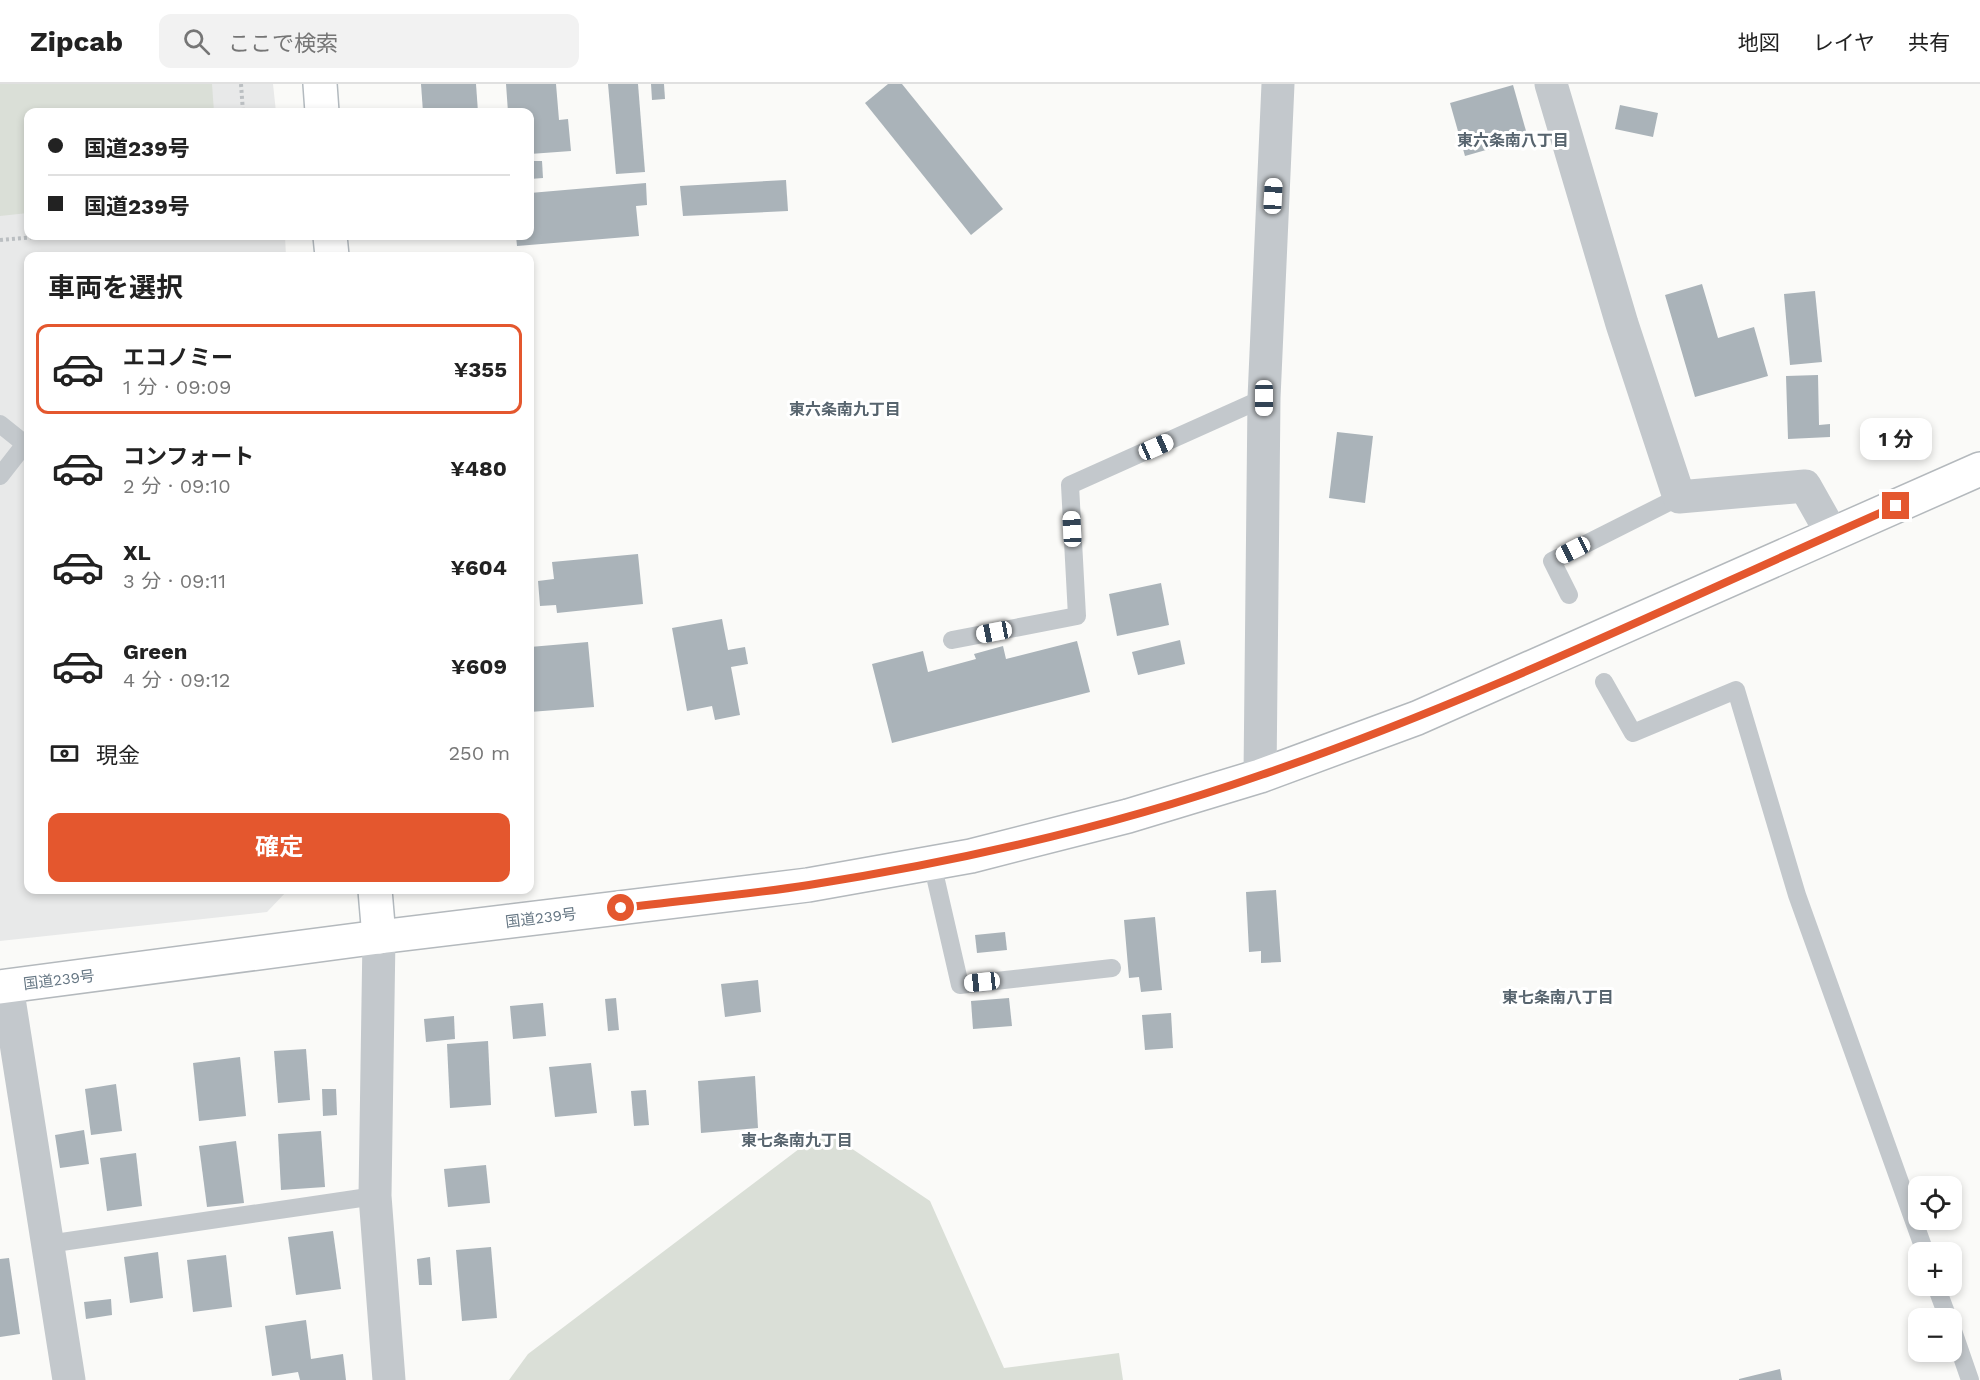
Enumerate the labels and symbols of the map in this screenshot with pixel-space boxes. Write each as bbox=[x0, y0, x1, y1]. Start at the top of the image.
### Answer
district label: 東六条南八丁目 bbox=[1457, 131, 1569, 150]
car bbox=[1263, 178, 1283, 214]
car bbox=[1255, 380, 1273, 416]
district label: 東六条南九丁目 bbox=[789, 400, 901, 419]
callout: 1 分 bbox=[1860, 419, 1932, 461]
car bbox=[1136, 431, 1176, 463]
route end bbox=[1882, 492, 1909, 519]
car bbox=[1062, 511, 1082, 547]
car bbox=[1553, 534, 1593, 566]
car bbox=[975, 620, 1013, 644]
route start bbox=[607, 894, 634, 921]
street label: 国道239号 bbox=[504, 905, 578, 931]
street label: 国道239号 bbox=[22, 967, 96, 993]
car bbox=[963, 971, 1001, 993]
district label: 東七条南八丁目 bbox=[1502, 988, 1614, 1007]
district label: 東七条南九丁目 bbox=[741, 1131, 853, 1150]

